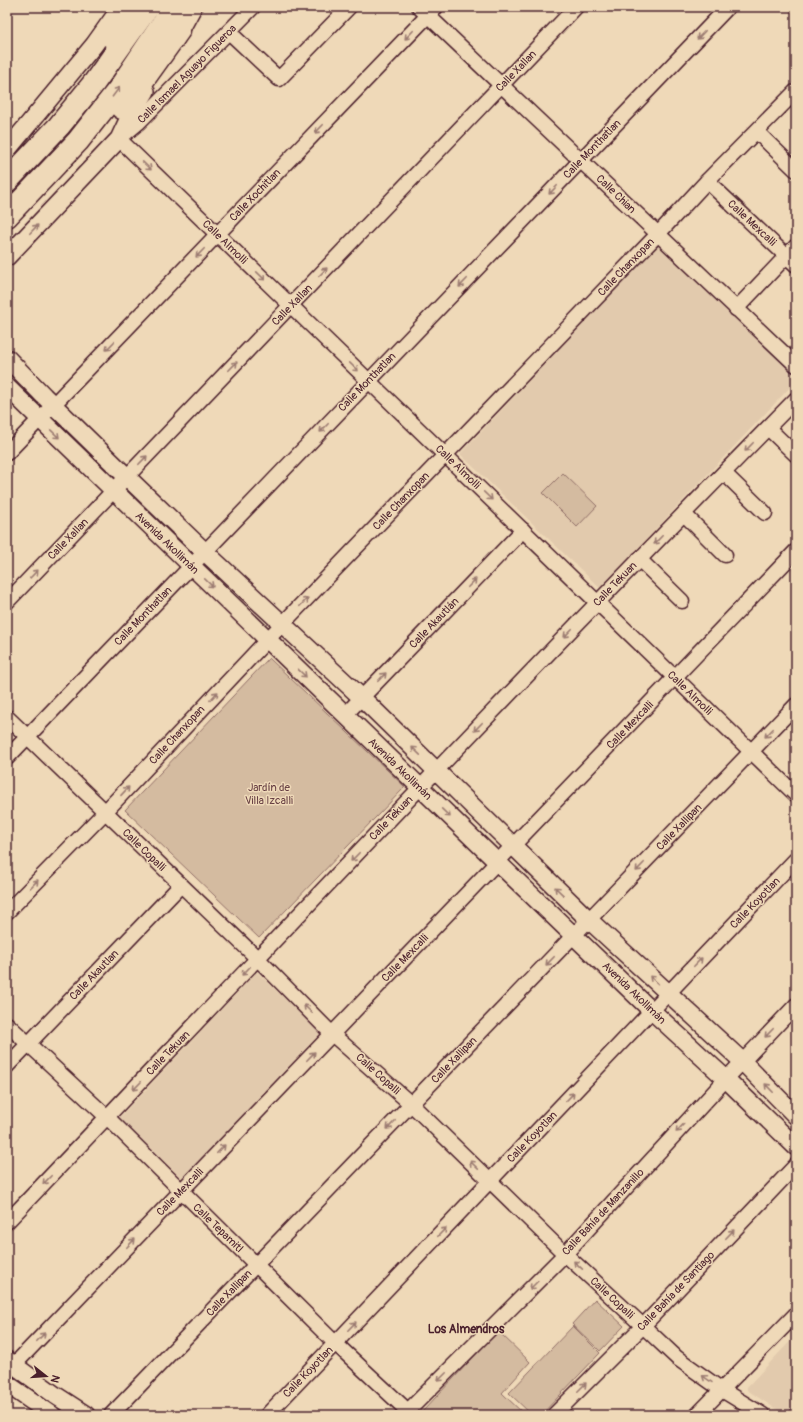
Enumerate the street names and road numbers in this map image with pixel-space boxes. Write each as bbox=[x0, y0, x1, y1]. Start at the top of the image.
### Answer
street label: Calle Ismael Aguayo Figueroa bbox=[135, 22, 239, 126]
street label: Calle Xallan bbox=[493, 48, 539, 94]
street label: Calle Monthatlan bbox=[560, 117, 624, 181]
street label: Calle Xochitlan bbox=[227, 166, 283, 224]
street label: Calle Chian bbox=[594, 172, 638, 216]
street label: Calle Mexcalli bbox=[725, 197, 779, 249]
street label: Calle Almolli bbox=[200, 217, 250, 267]
street label: Calle Chanxopan bbox=[595, 235, 657, 299]
street label: Calle Xallan bbox=[269, 282, 315, 328]
street label: Calle Monthatlan bbox=[335, 350, 399, 414]
street label: Calle Almolli bbox=[433, 442, 483, 492]
street label: Calle Chanxopan bbox=[370, 469, 432, 533]
street label: Avenida Akollimán bbox=[132, 509, 202, 577]
street label: Calle Xallan bbox=[45, 516, 91, 562]
street label: Calle Tekuan bbox=[591, 559, 639, 609]
street label: Calle Monthatlan bbox=[111, 584, 175, 648]
street label: Calle Akautlán bbox=[407, 595, 461, 651]
street label: Calle Almolli bbox=[665, 668, 715, 718]
street label: Calle Mexcalli bbox=[604, 698, 656, 752]
street label: Calle Chanxopan bbox=[146, 703, 208, 767]
street label: Avenida Akollimán bbox=[365, 735, 435, 803]
street label: Calle Tekuan bbox=[367, 793, 415, 843]
street label: Calle Xallipan bbox=[654, 801, 704, 853]
street label: Calle Copalli bbox=[120, 826, 168, 874]
street label: Calle Koyotlan bbox=[727, 875, 783, 931]
street label: Calle Mexcalli bbox=[379, 931, 431, 985]
street label: Calle Akautlan bbox=[67, 947, 121, 1003]
street label: Avenida Akollimán bbox=[599, 959, 669, 1027]
street label: Calle Tekuan bbox=[144, 1028, 192, 1078]
street label: Calle Xallipan bbox=[429, 1034, 479, 1086]
street label: Calle Copalli bbox=[353, 1051, 403, 1097]
street label: Calle Koyotlan bbox=[504, 1109, 560, 1165]
street label: Calle Mexcalli bbox=[154, 1165, 206, 1219]
street label: Calle Bahía de Manzanillo bbox=[559, 1166, 647, 1258]
street label: Calle Tepamitl bbox=[190, 1201, 246, 1255]
street label: Calle Bahía de Santiago bbox=[635, 1248, 717, 1333]
street label: Calle Xallipan bbox=[204, 1267, 254, 1319]
street label: Calle Copalli bbox=[587, 1274, 637, 1322]
street label: Calle Koyotlan bbox=[280, 1344, 336, 1400]

